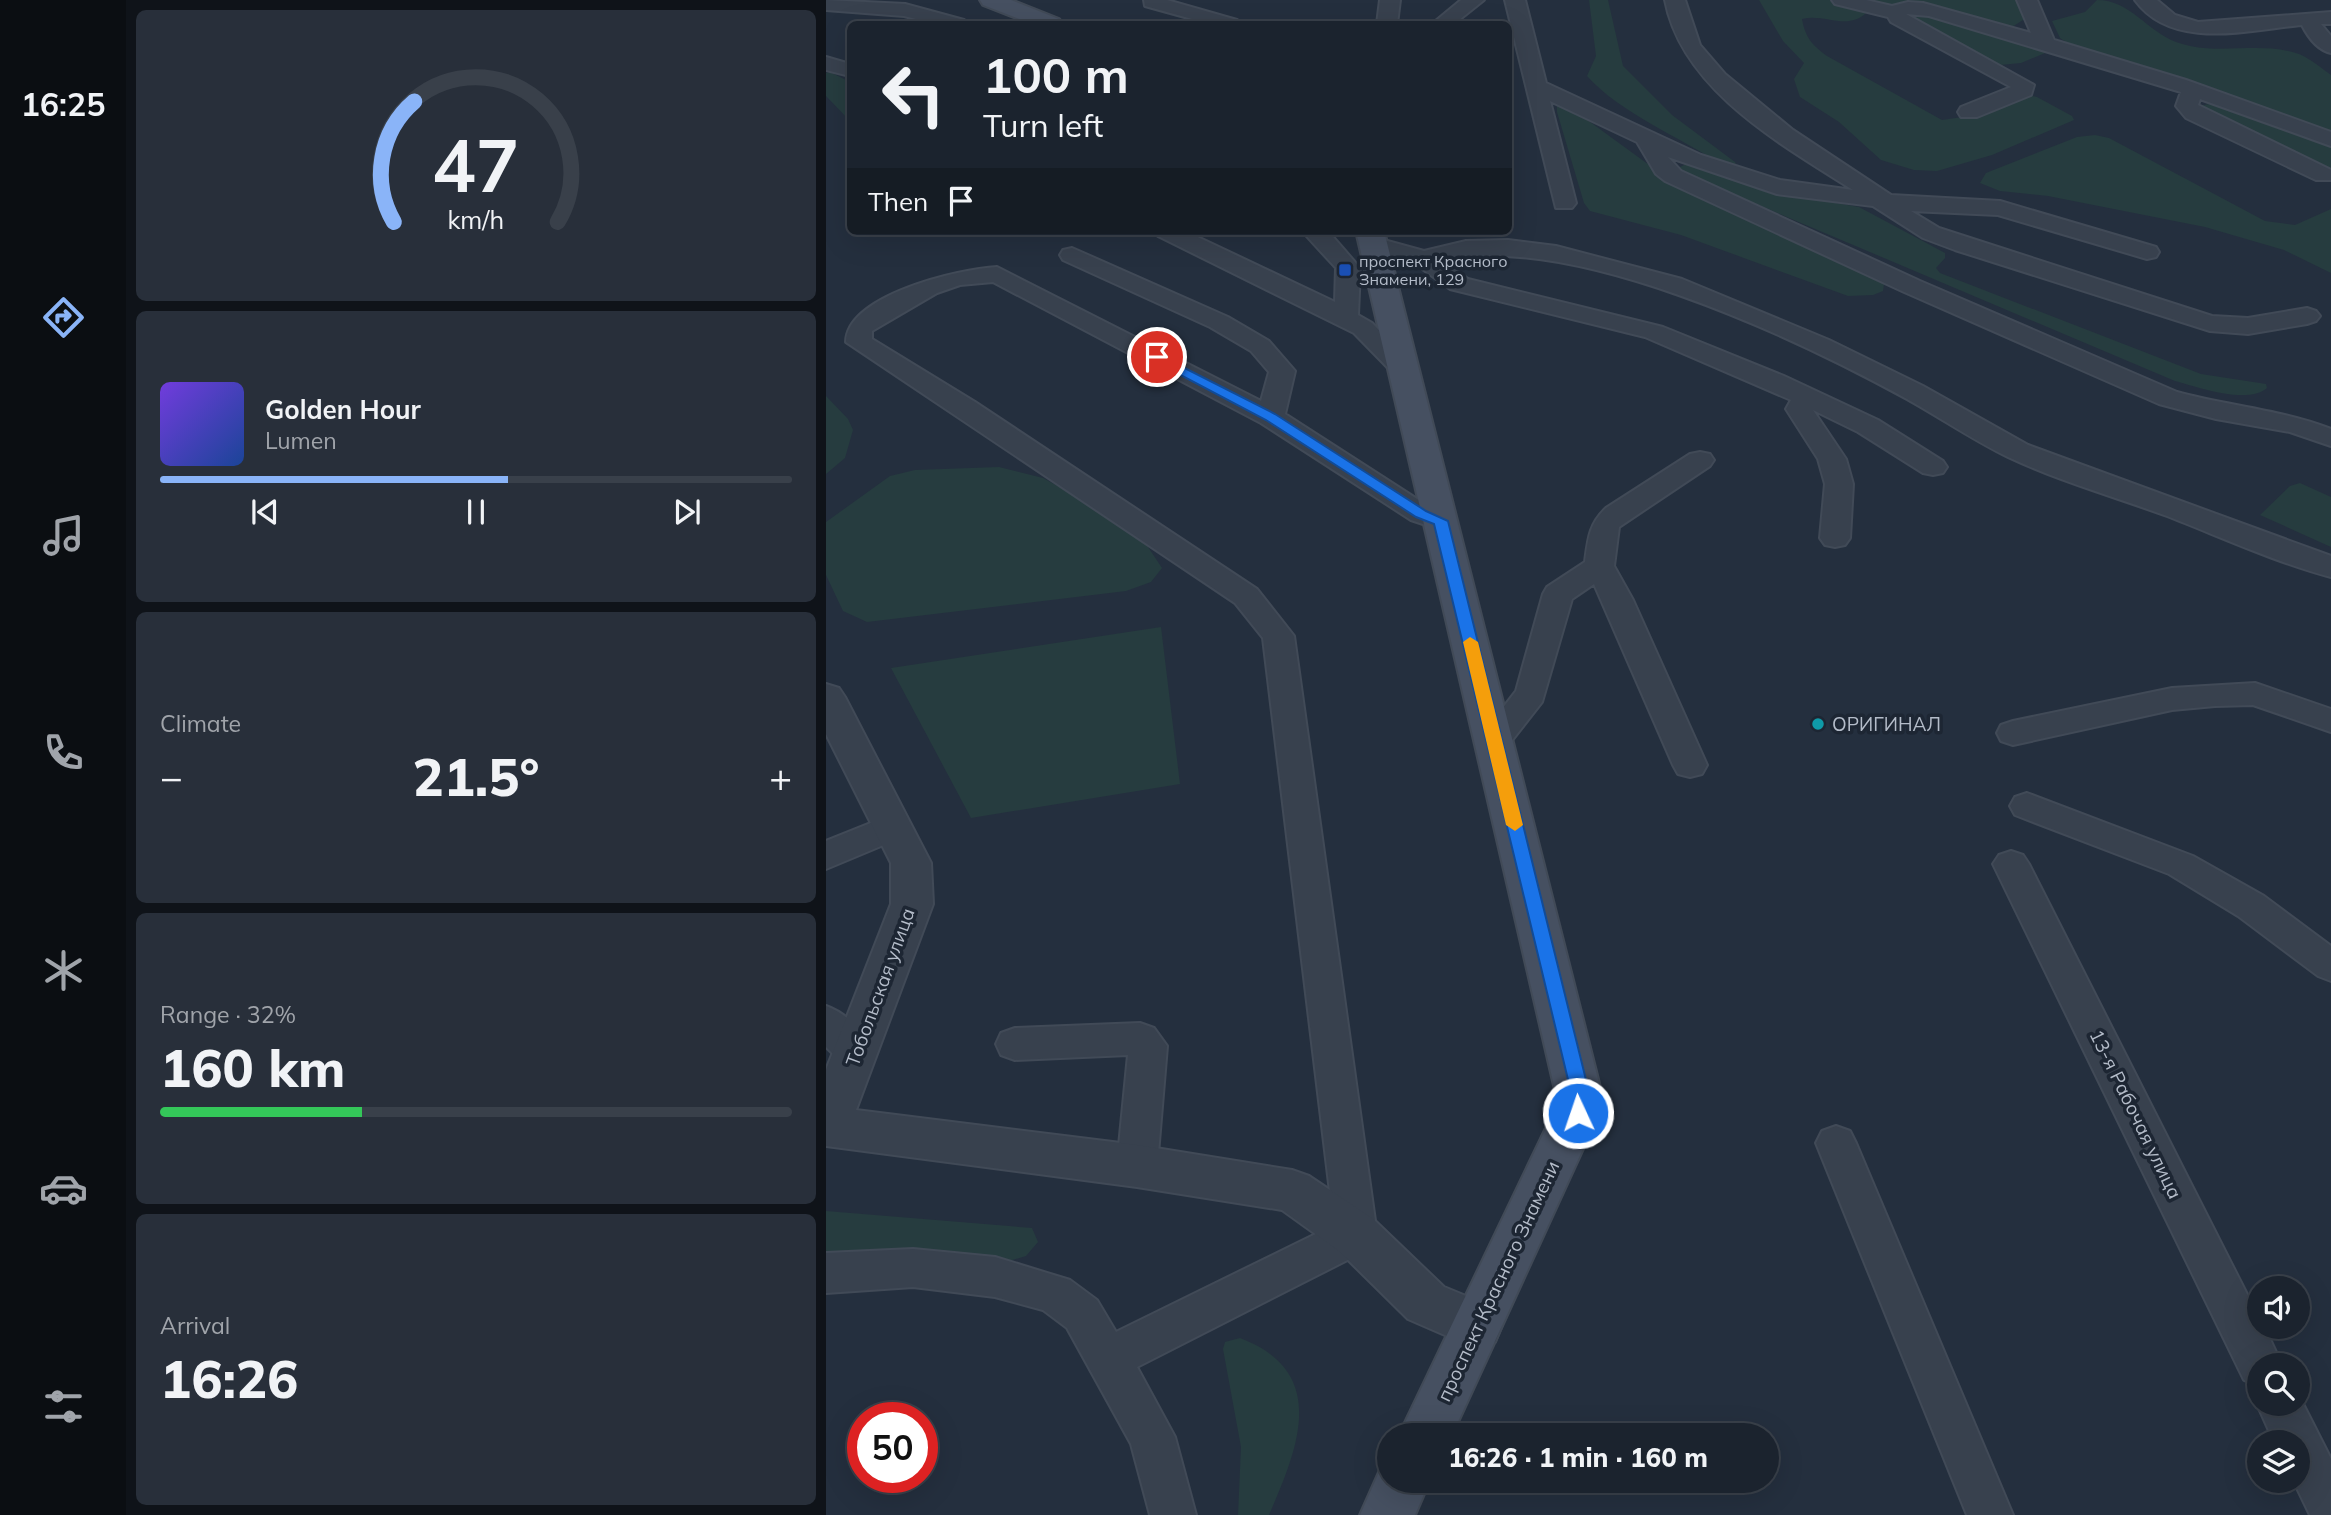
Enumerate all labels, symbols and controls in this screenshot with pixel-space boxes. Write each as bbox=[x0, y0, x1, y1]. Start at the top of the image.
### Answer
text: 100 m bbox=[983, 44, 1129, 105]
icon: left bbox=[868, 49, 959, 140]
text: 16:25 bbox=[21, 84, 105, 124]
text: Turn left bbox=[983, 105, 1103, 145]
text: 47 bbox=[432, 119, 520, 210]
icon: arrive bbox=[942, 182, 980, 220]
text: Then bbox=[868, 185, 928, 218]
text: km/h bbox=[448, 203, 504, 234]
place label: проспект Красного Знамени, 129 bbox=[1359, 251, 1508, 289]
marker: проспект Красного Знамени, 129 bbox=[1337, 262, 1353, 278]
icon: directions bbox=[39, 293, 88, 342]
pin bbox=[1127, 327, 1187, 387]
icon: arrive bbox=[1138, 338, 1176, 376]
text: Golden Hour bbox=[265, 393, 421, 426]
text: Lumen bbox=[265, 426, 337, 455]
icon: previous bbox=[246, 493, 284, 531]
icon: pause bbox=[457, 493, 495, 531]
icon: next bbox=[668, 493, 706, 531]
icon: music bbox=[39, 511, 88, 560]
text: Climate bbox=[160, 709, 241, 738]
place label: ОРИГИНАЛ bbox=[1832, 712, 1941, 736]
marker: ОРИГИНАЛ bbox=[1810, 716, 1826, 732]
icon: phone bbox=[39, 728, 88, 777]
text: 21.5° bbox=[412, 744, 540, 809]
text: − bbox=[160, 753, 183, 801]
text: + bbox=[769, 753, 792, 801]
street label: Тобольская улица bbox=[840, 905, 920, 1069]
icon: climate bbox=[39, 946, 88, 995]
text: Range · 32% bbox=[160, 1000, 296, 1029]
street label: 13-я Рабочая улица bbox=[2085, 1026, 2187, 1202]
text: 160 km bbox=[160, 1035, 345, 1100]
position arrow bbox=[1541, 1076, 1615, 1150]
street label: проспект Красного Знамени bbox=[1432, 1157, 1564, 1405]
icon: car bbox=[39, 1164, 88, 1213]
map controls bbox=[2247, 1276, 2310, 1493]
button: sound bbox=[2247, 1276, 2310, 1339]
text: Arrival bbox=[160, 1311, 230, 1340]
text: 16:26 bbox=[160, 1346, 298, 1411]
button: search bbox=[2247, 1353, 2310, 1416]
icon: filters bbox=[39, 1382, 88, 1431]
speed limit sign: 50 bbox=[847, 1402, 938, 1493]
button: layers bbox=[2247, 1430, 2310, 1493]
text: 16:26 · 1 min · 160 m bbox=[1448, 1441, 1708, 1474]

